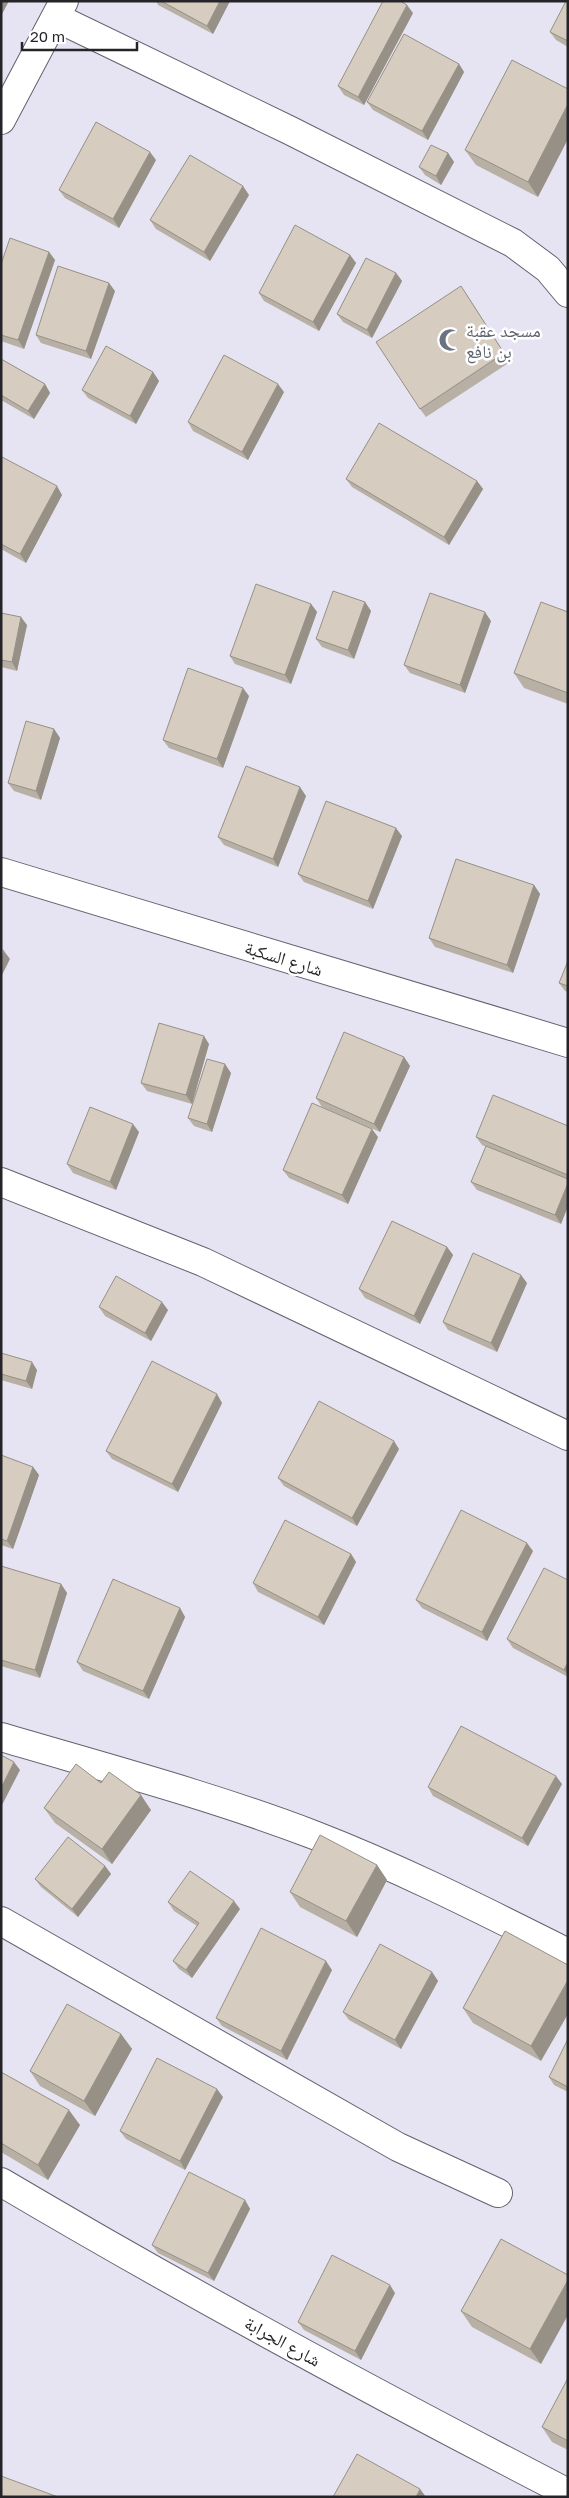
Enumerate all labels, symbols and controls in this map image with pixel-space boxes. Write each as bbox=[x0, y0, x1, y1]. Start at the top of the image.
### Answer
scale bar bbox=[22, 20, 138, 52]
text: 20 m bbox=[30, 27, 65, 45]
place label: مسجد عقبة بن نافع bbox=[466, 319, 541, 364]
mosque icon: مسجد عقبة بن نافع bbox=[437, 327, 463, 353]
street label: شارع السكبة bbox=[242, 936, 326, 981]
street label: شارع الجرابة bbox=[241, 2311, 325, 2372]

